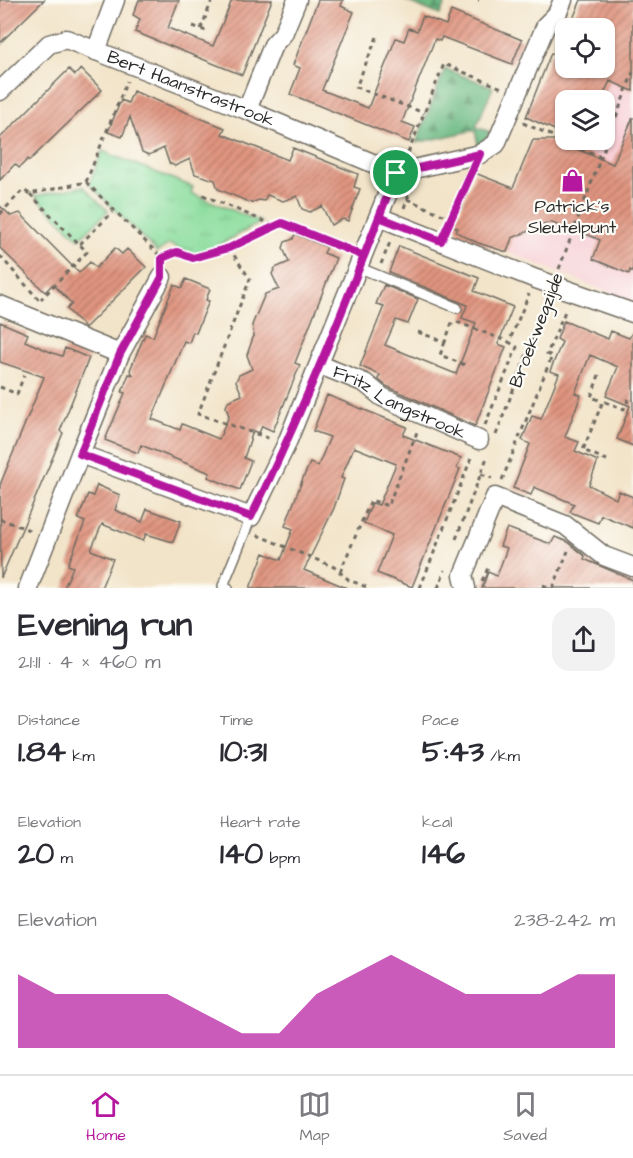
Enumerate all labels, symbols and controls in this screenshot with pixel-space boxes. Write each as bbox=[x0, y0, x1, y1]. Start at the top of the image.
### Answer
map controls bbox=[555, 18, 615, 150]
button: locate bbox=[555, 18, 615, 78]
street label: Bert Haanstrastrook bbox=[103, 44, 278, 133]
button: layers bbox=[555, 90, 615, 150]
pin bbox=[370, 147, 421, 198]
icon: arrive bbox=[379, 156, 412, 189]
shop icon: Patrick's Sleutelpunt bbox=[559, 167, 585, 193]
place label: Patrick's Sleutelpunt bbox=[528, 194, 617, 240]
street label: Broekwegzijde bbox=[503, 269, 571, 392]
street label: Fritz Langstrook bbox=[329, 359, 470, 446]
text: Evening run bbox=[18, 602, 192, 648]
button: share bbox=[552, 608, 615, 671]
text: 21:11 · 4 × 460 m bbox=[18, 648, 161, 676]
text: Distance bbox=[18, 709, 80, 731]
text: Time bbox=[220, 709, 254, 731]
text: Pace bbox=[422, 709, 459, 731]
text: 1.84 bbox=[18, 731, 66, 773]
text: 10:31 bbox=[220, 731, 267, 773]
text: 5:43 bbox=[422, 731, 484, 773]
text: km bbox=[66, 745, 95, 767]
text: /km bbox=[484, 745, 520, 767]
text: Elevation bbox=[18, 811, 81, 833]
text: Heart rate bbox=[220, 811, 300, 833]
text: kcal bbox=[422, 811, 453, 833]
text: 20 bbox=[18, 833, 54, 875]
text: 140 bbox=[220, 833, 263, 875]
text: 146 bbox=[422, 833, 465, 875]
text: m bbox=[54, 847, 73, 869]
text: bpm bbox=[263, 847, 300, 869]
text: Elevation bbox=[18, 906, 97, 934]
text: 238–242 m bbox=[514, 906, 615, 934]
tab: Home bbox=[86, 1088, 126, 1146]
tab: Map bbox=[298, 1088, 331, 1146]
tab: Saved bbox=[503, 1088, 547, 1146]

